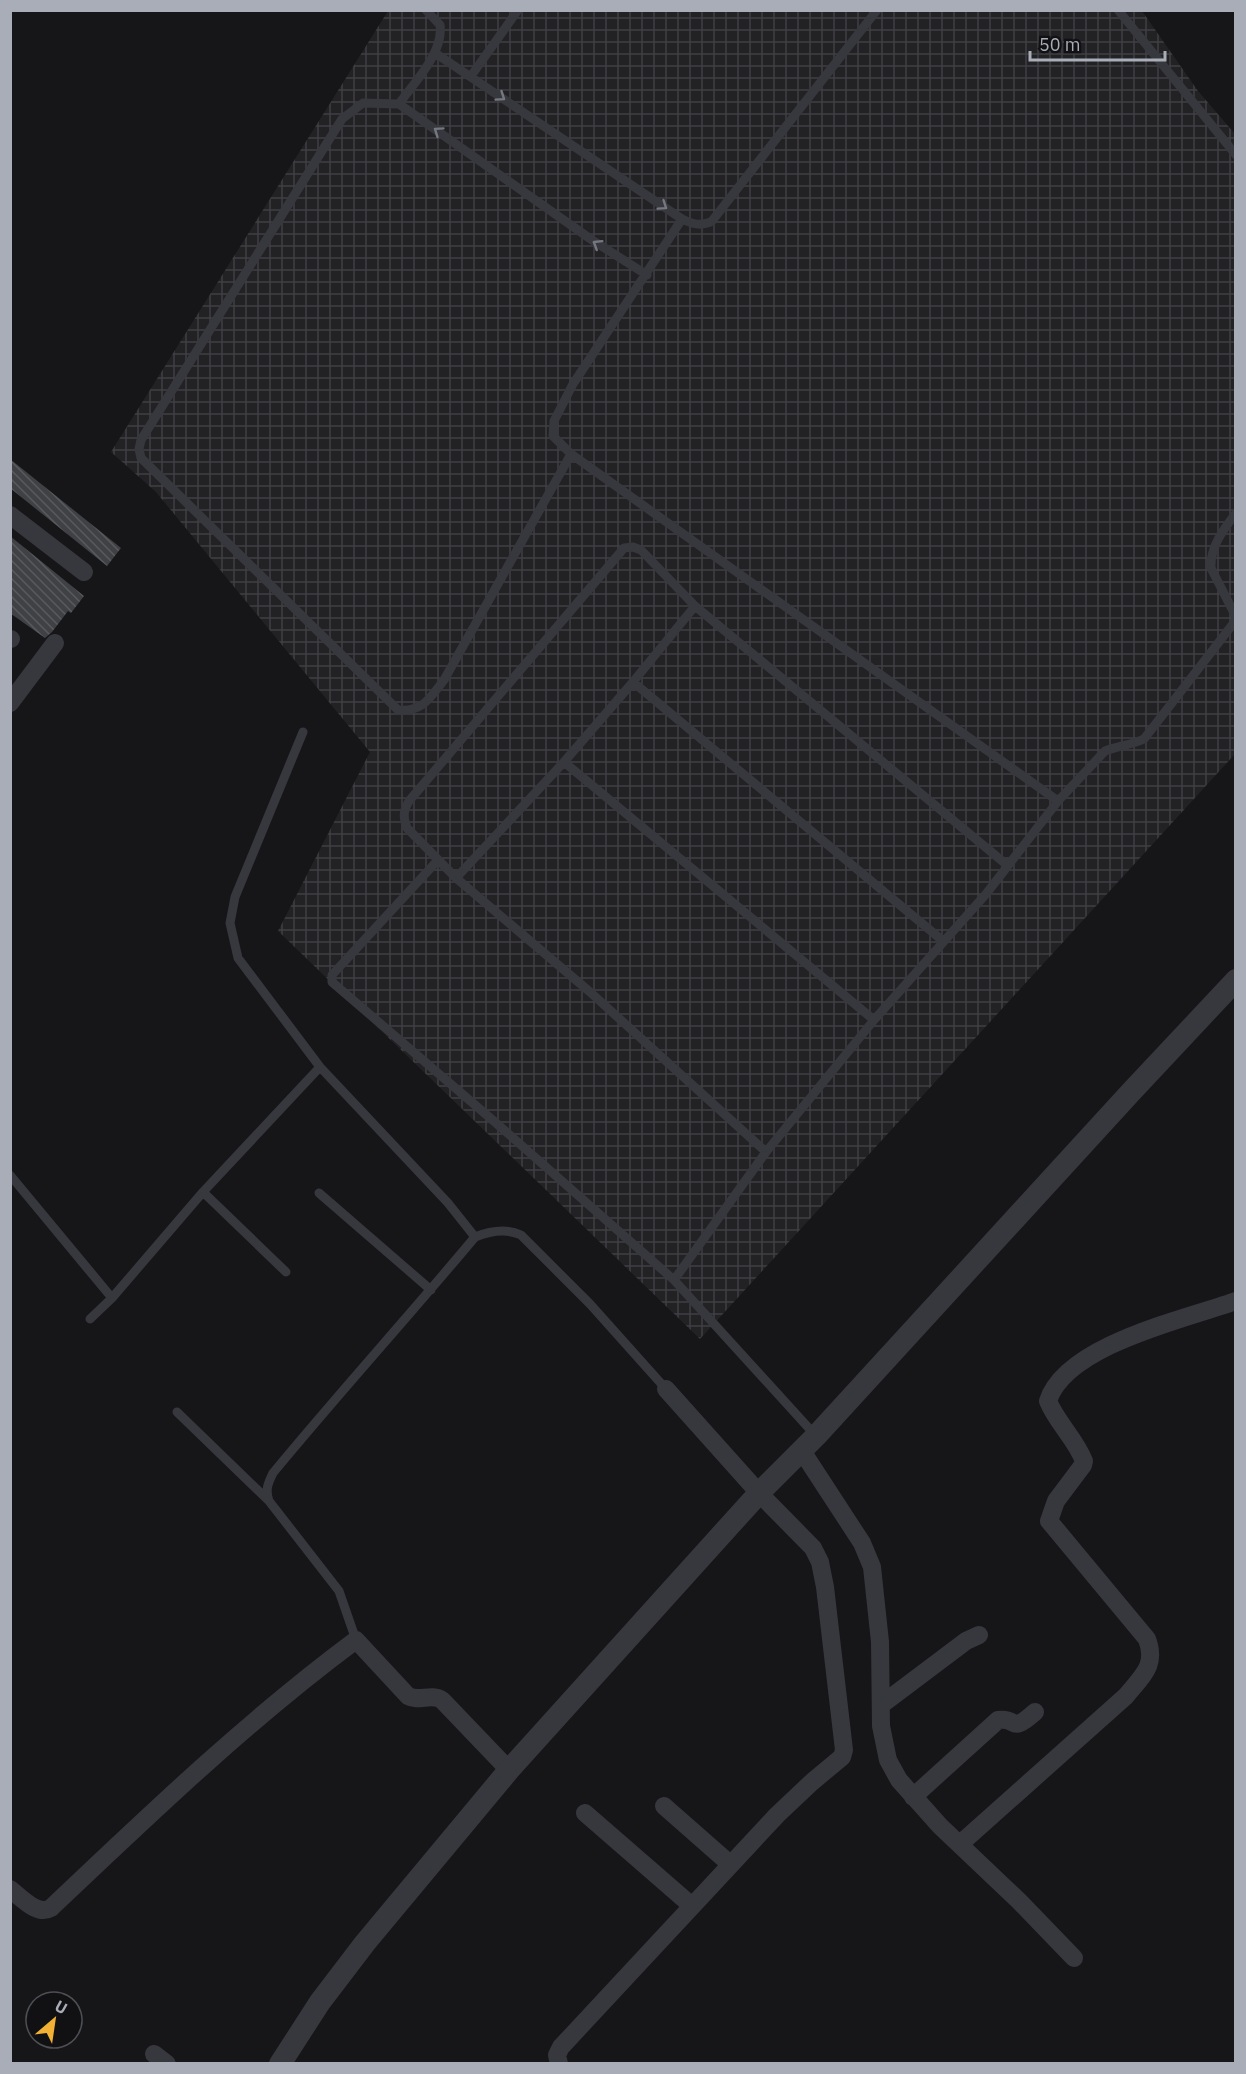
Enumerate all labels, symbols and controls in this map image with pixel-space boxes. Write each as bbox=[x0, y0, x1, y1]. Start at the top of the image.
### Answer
scale bar bbox=[1030, 24, 1165, 62]
text: 50 m bbox=[1039, 33, 1081, 56]
one-way arrow bbox=[495, 90, 506, 101]
one-way arrow bbox=[433, 127, 444, 138]
one-way arrow bbox=[656, 199, 667, 210]
one-way arrow bbox=[593, 239, 603, 251]
north arrow bbox=[24, 1990, 84, 2050]
text: U bbox=[52, 1995, 71, 2018]

